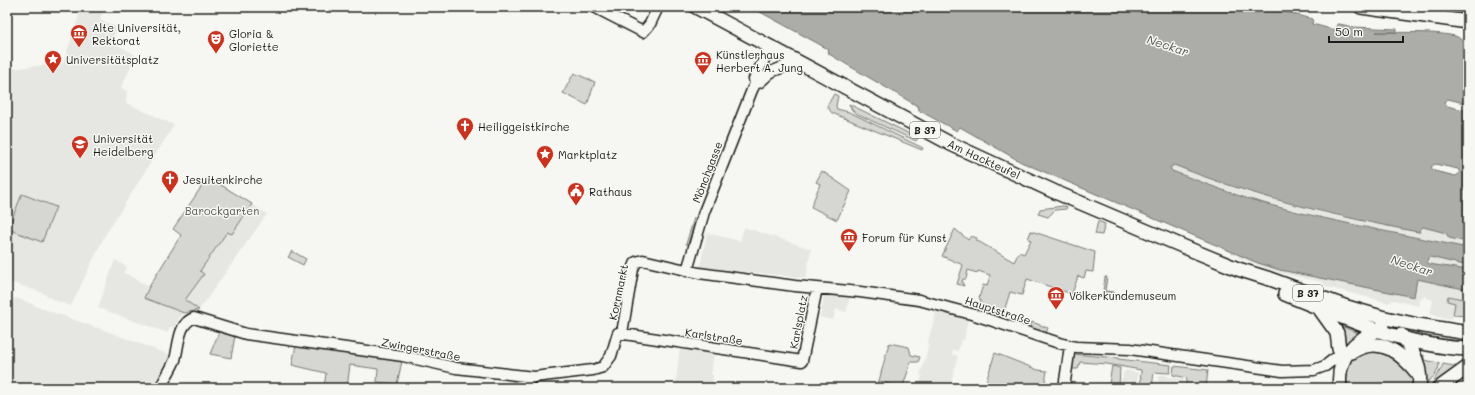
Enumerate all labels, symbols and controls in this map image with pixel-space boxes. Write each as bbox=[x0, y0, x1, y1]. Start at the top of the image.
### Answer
scale bar bbox=[1329, 18, 1403, 44]
place label: Alte Universität, Rektorat bbox=[92, 20, 181, 48]
museum icon: Alte Universität, Rektorat bbox=[69, 23, 89, 48]
text: 50 m bbox=[1335, 23, 1363, 39]
place label: Gloria & Gloriette bbox=[229, 26, 279, 54]
theatre icon: Gloria & Gloriette bbox=[206, 29, 226, 54]
water label: Neckar bbox=[1145, 31, 1191, 59]
place label: Künstlerhaus Herbert A. Jung bbox=[716, 47, 803, 75]
place icon: Universitätsplatz bbox=[43, 49, 63, 74]
museum icon: Künstlerhaus Herbert A. Jung bbox=[693, 50, 713, 75]
place label: Universitätsplatz bbox=[66, 52, 159, 67]
church icon: Heiliggeistkirche bbox=[455, 116, 475, 141]
place label: Heiliggeistkirche bbox=[478, 119, 570, 134]
road number: B 37 bbox=[910, 122, 940, 138]
place label: Universität Heidelberg bbox=[93, 131, 153, 159]
school or university icon: Universität Heidelberg bbox=[70, 134, 90, 159]
street label: Am Hackteufel bbox=[945, 136, 1023, 182]
street label: Mönchgasse bbox=[688, 139, 726, 205]
place icon: Marktplatz bbox=[535, 144, 555, 169]
place label: Marktplatz bbox=[558, 147, 617, 162]
church icon: Jesuitenkirche bbox=[160, 169, 180, 194]
place label: Jesuitenkirche bbox=[183, 172, 263, 187]
public building icon: Rathaus bbox=[566, 181, 586, 206]
place label: Rathaus bbox=[589, 184, 632, 199]
park label: Barockgarten bbox=[185, 203, 259, 218]
museum icon: Forum für Kunst bbox=[839, 227, 859, 252]
place label: Forum für Kunst bbox=[862, 230, 947, 245]
water label: Neckar bbox=[1389, 251, 1435, 279]
street label: Kornmarkt bbox=[605, 263, 631, 321]
museum icon: Völkerkundemuseum bbox=[1046, 285, 1066, 310]
road number: B 37 bbox=[1293, 285, 1323, 301]
place label: Völkerkundemuseum bbox=[1069, 288, 1176, 303]
street label: Hauptstraße bbox=[963, 292, 1033, 328]
street label: Karlsplatz bbox=[785, 294, 811, 350]
street label: Karlstraße bbox=[684, 324, 744, 348]
street label: Zwingerstraße bbox=[380, 334, 462, 364]

